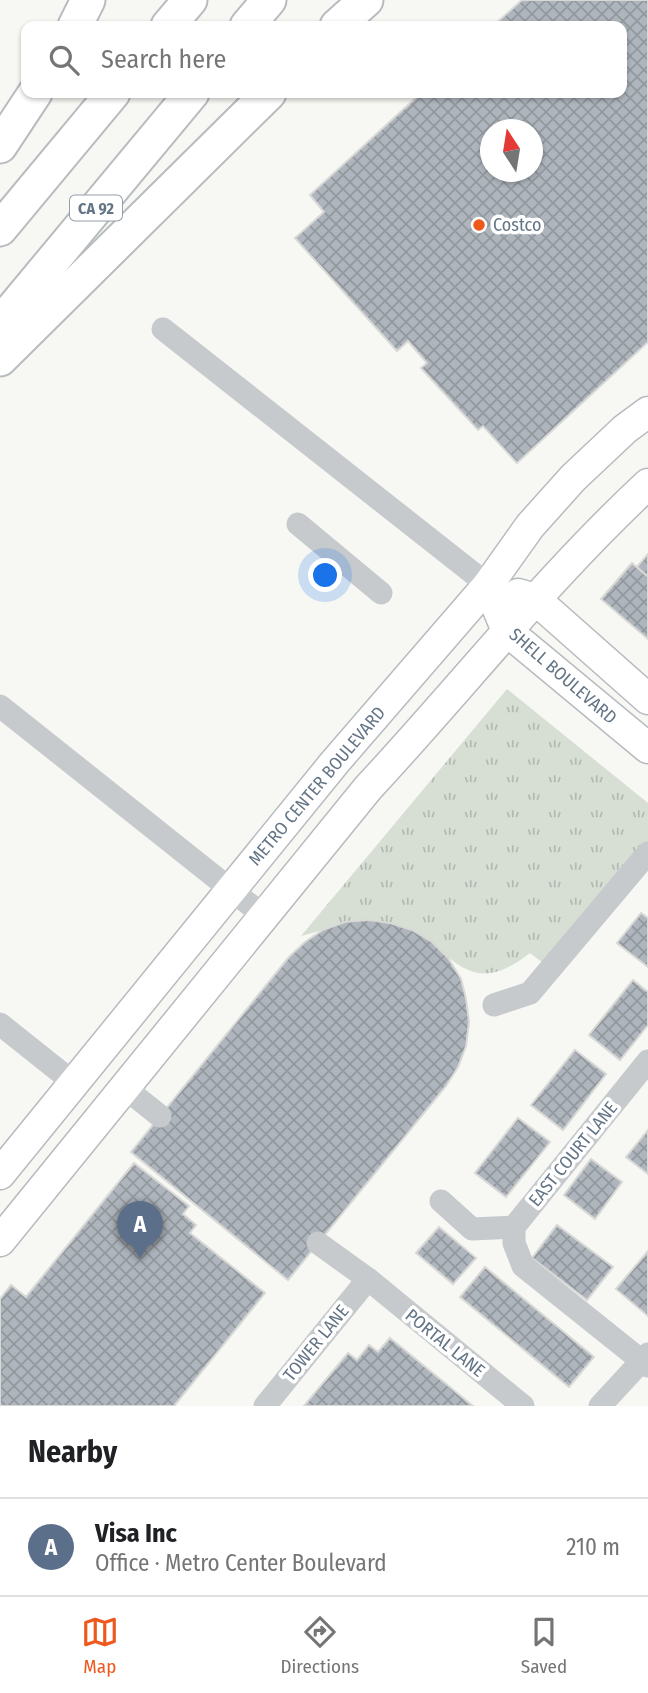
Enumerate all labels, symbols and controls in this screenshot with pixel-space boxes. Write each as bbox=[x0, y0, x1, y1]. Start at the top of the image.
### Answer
search box bbox=[21, 21, 627, 98]
icon: search bbox=[45, 41, 83, 79]
text: Search here bbox=[101, 44, 226, 75]
north arrow bbox=[480, 119, 543, 182]
road number: CA 92 bbox=[70, 196, 122, 220]
place label: Costco bbox=[493, 214, 541, 236]
marker: Costco bbox=[471, 217, 487, 233]
your location bbox=[308, 558, 342, 592]
street label: SHELL BOULEVARD bbox=[505, 623, 621, 729]
street label: METRO CENTER BOULEVARD bbox=[244, 702, 390, 870]
street label: EAST COURT LANE bbox=[524, 1097, 622, 1211]
pin: A bbox=[117, 1201, 163, 1259]
street label: TOWER LANE bbox=[279, 1300, 353, 1386]
street label: PORTAL LANE bbox=[401, 1304, 489, 1382]
text: Nearby bbox=[28, 1434, 117, 1470]
text: Visa Inc bbox=[95, 1518, 177, 1549]
text: A bbox=[45, 1533, 57, 1561]
text: 210 m bbox=[566, 1533, 620, 1561]
text: Office · Metro Center Boulevard bbox=[95, 1549, 387, 1577]
tab: Map bbox=[81, 1613, 119, 1678]
tab: Directions bbox=[281, 1613, 359, 1678]
tab: Saved bbox=[521, 1613, 567, 1678]

